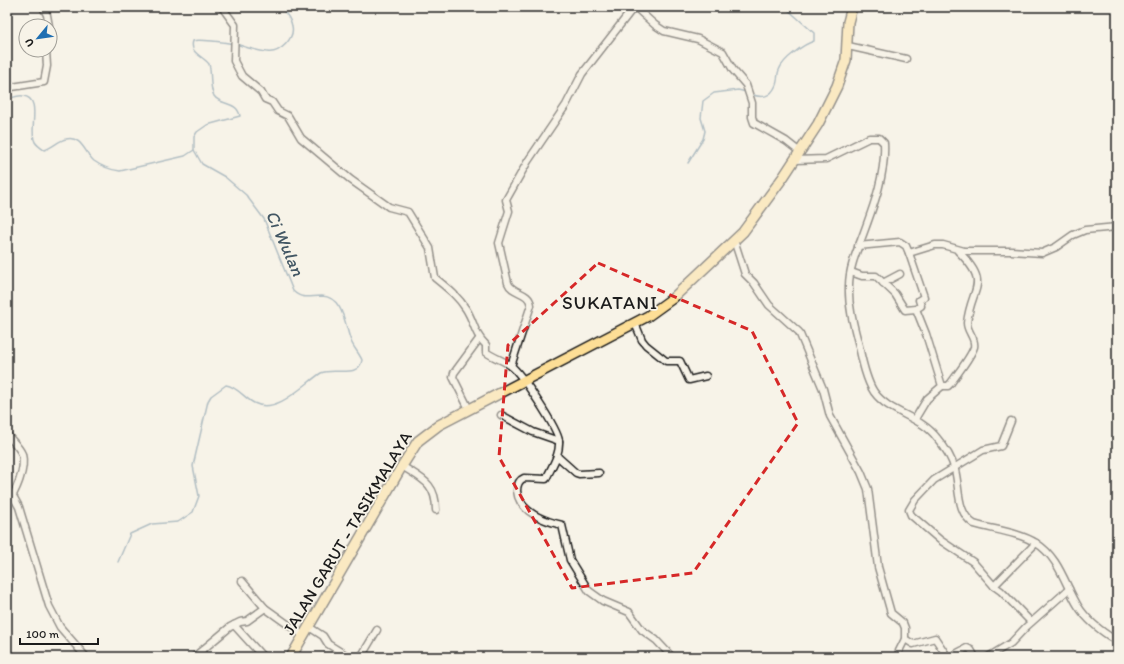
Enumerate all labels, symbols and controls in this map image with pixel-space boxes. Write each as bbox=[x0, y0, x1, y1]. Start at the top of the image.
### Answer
north arrow bbox=[18, 18, 58, 58]
text: U bbox=[22, 36, 37, 49]
water label: Ci Wulan bbox=[261, 207, 309, 280]
district label: SUKATANI bbox=[562, 291, 658, 314]
street label: JALAN GARUT - TASIKMALAYA bbox=[278, 428, 416, 638]
scale bar bbox=[20, 620, 98, 646]
text: 100 m bbox=[26, 627, 59, 641]

